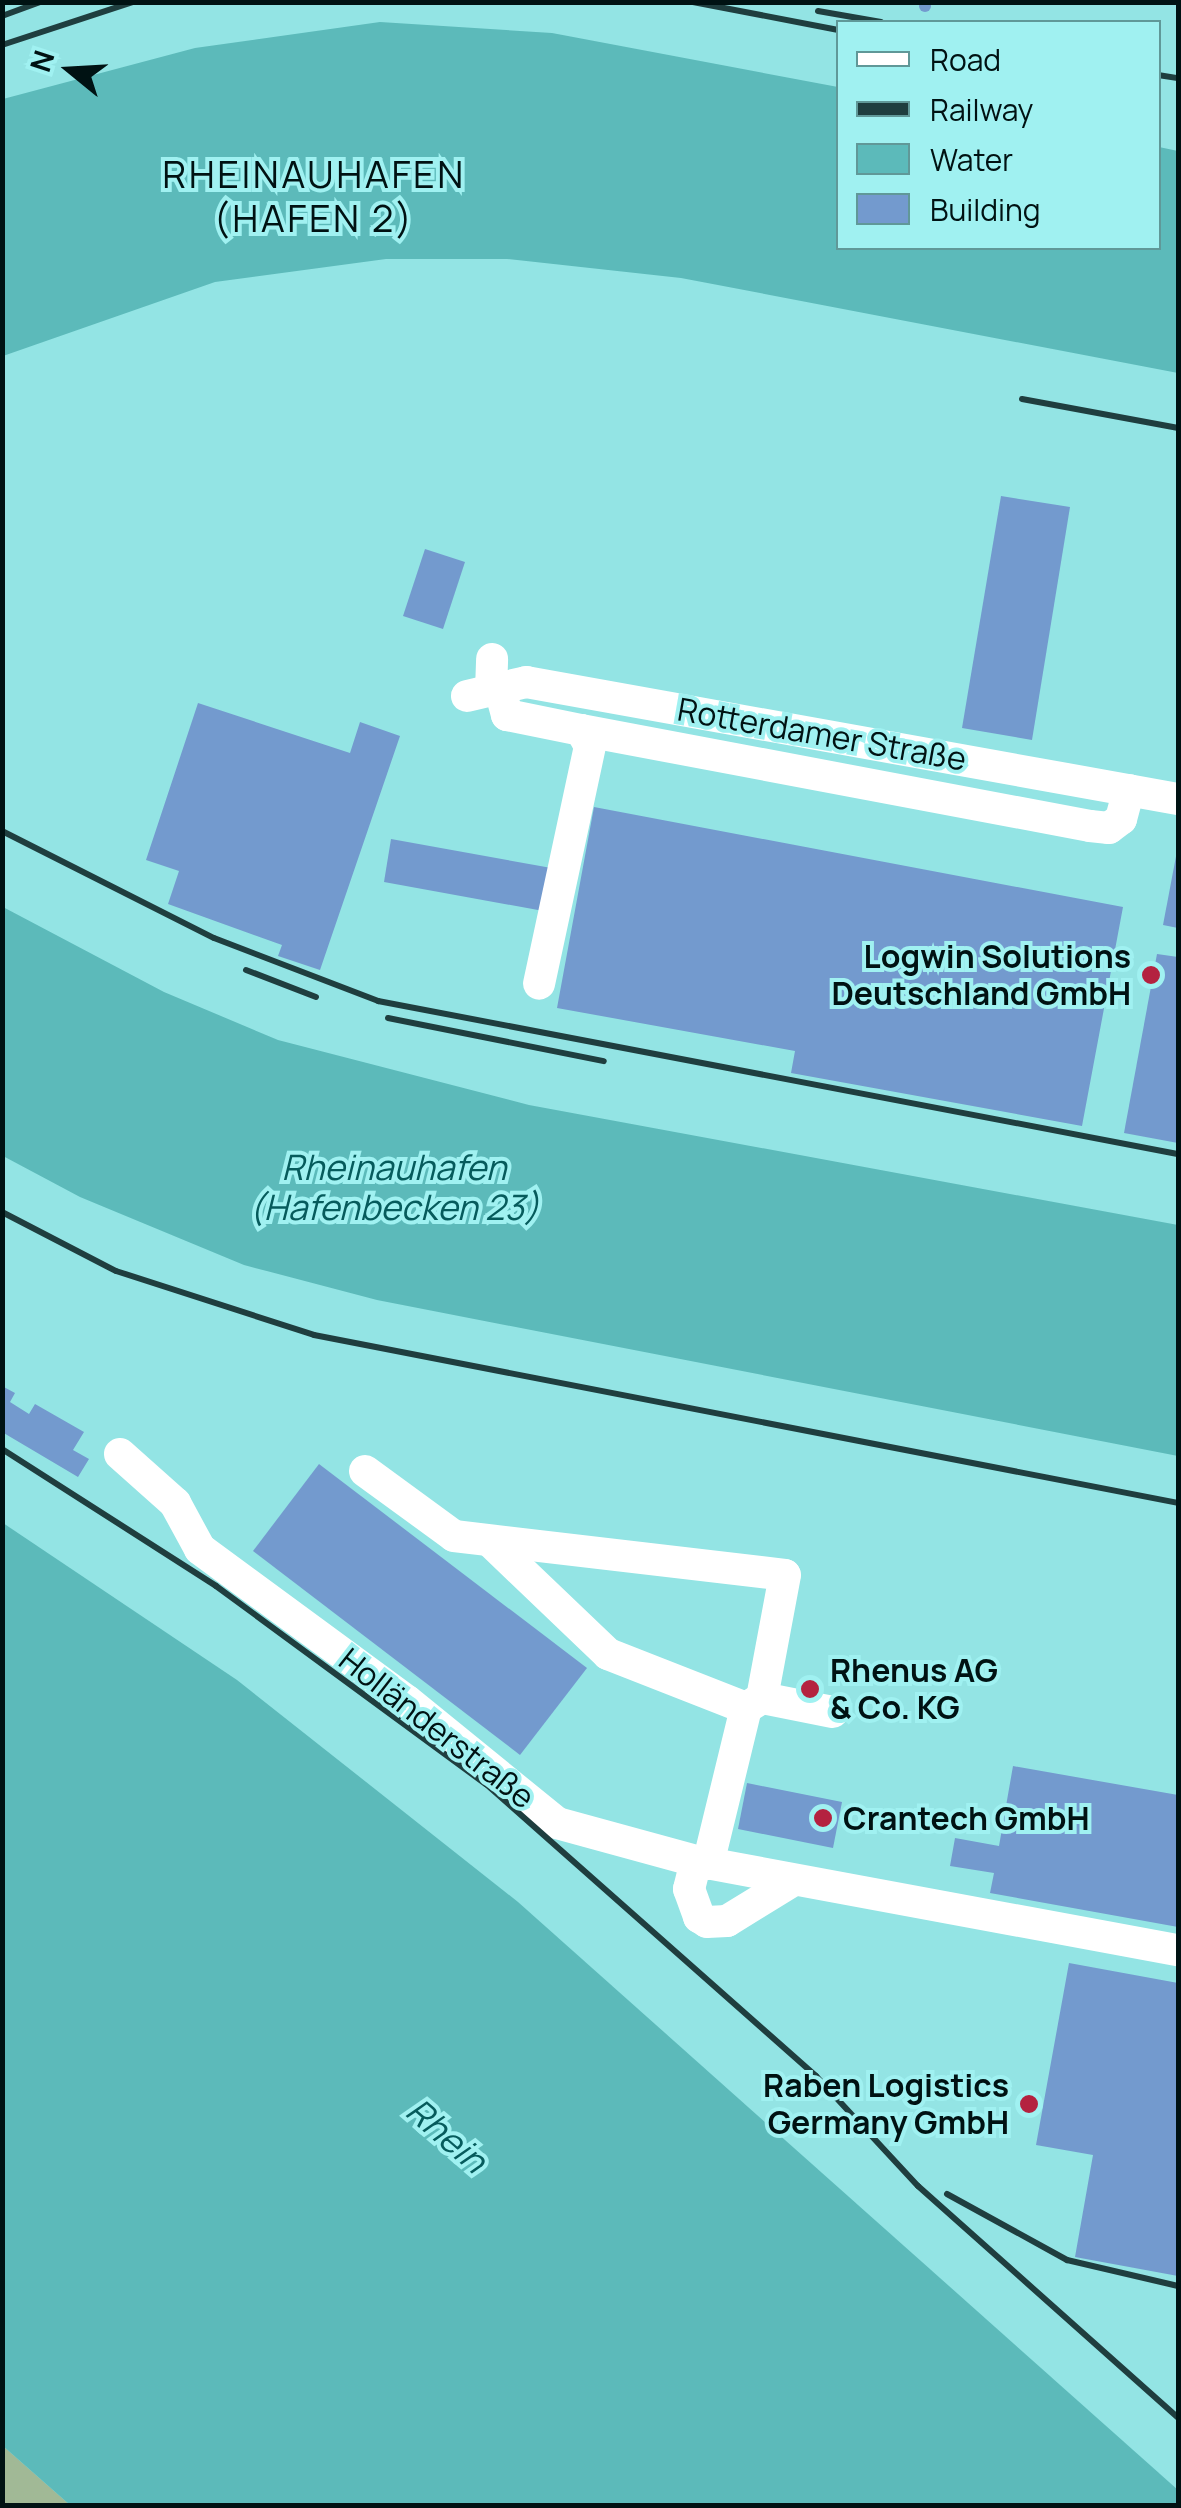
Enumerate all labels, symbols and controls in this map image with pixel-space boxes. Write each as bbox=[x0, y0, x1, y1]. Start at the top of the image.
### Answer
north arrow bbox=[20, 20, 120, 120]
legend bbox=[836, 20, 1161, 250]
text: Road bbox=[930, 39, 1001, 80]
text: N bbox=[20, 45, 63, 76]
text: Railway bbox=[930, 89, 1033, 130]
text: Water bbox=[930, 139, 1013, 180]
district label: RHEINAUHAFEN (HAFEN 2) bbox=[162, 151, 466, 240]
text: Building bbox=[930, 189, 1041, 230]
street label: Rotterdamer Straße bbox=[675, 690, 969, 778]
place label: Logwin Solutions Deutschland GmbH bbox=[831, 938, 1131, 1013]
marker: Logwin Solutions Deutschland GmbH bbox=[1140, 964, 1162, 986]
water label: Rheinauhafen (Hafenbecken 23) bbox=[249, 1146, 539, 1228]
street label: Holländerstraße bbox=[332, 1640, 542, 1816]
place label: Rhenus AG & Co. KG bbox=[830, 1652, 998, 1727]
marker: Rhenus AG & Co. KG bbox=[799, 1678, 821, 1700]
place label: Crantech GmbH bbox=[843, 1799, 1090, 1837]
marker: Crantech GmbH bbox=[812, 1807, 834, 1829]
place label: Raben Logistics Germany GmbH bbox=[763, 2067, 1009, 2142]
water label: Rhein bbox=[398, 2089, 496, 2181]
marker: Raben Logistics Germany GmbH bbox=[1018, 2093, 1040, 2115]

